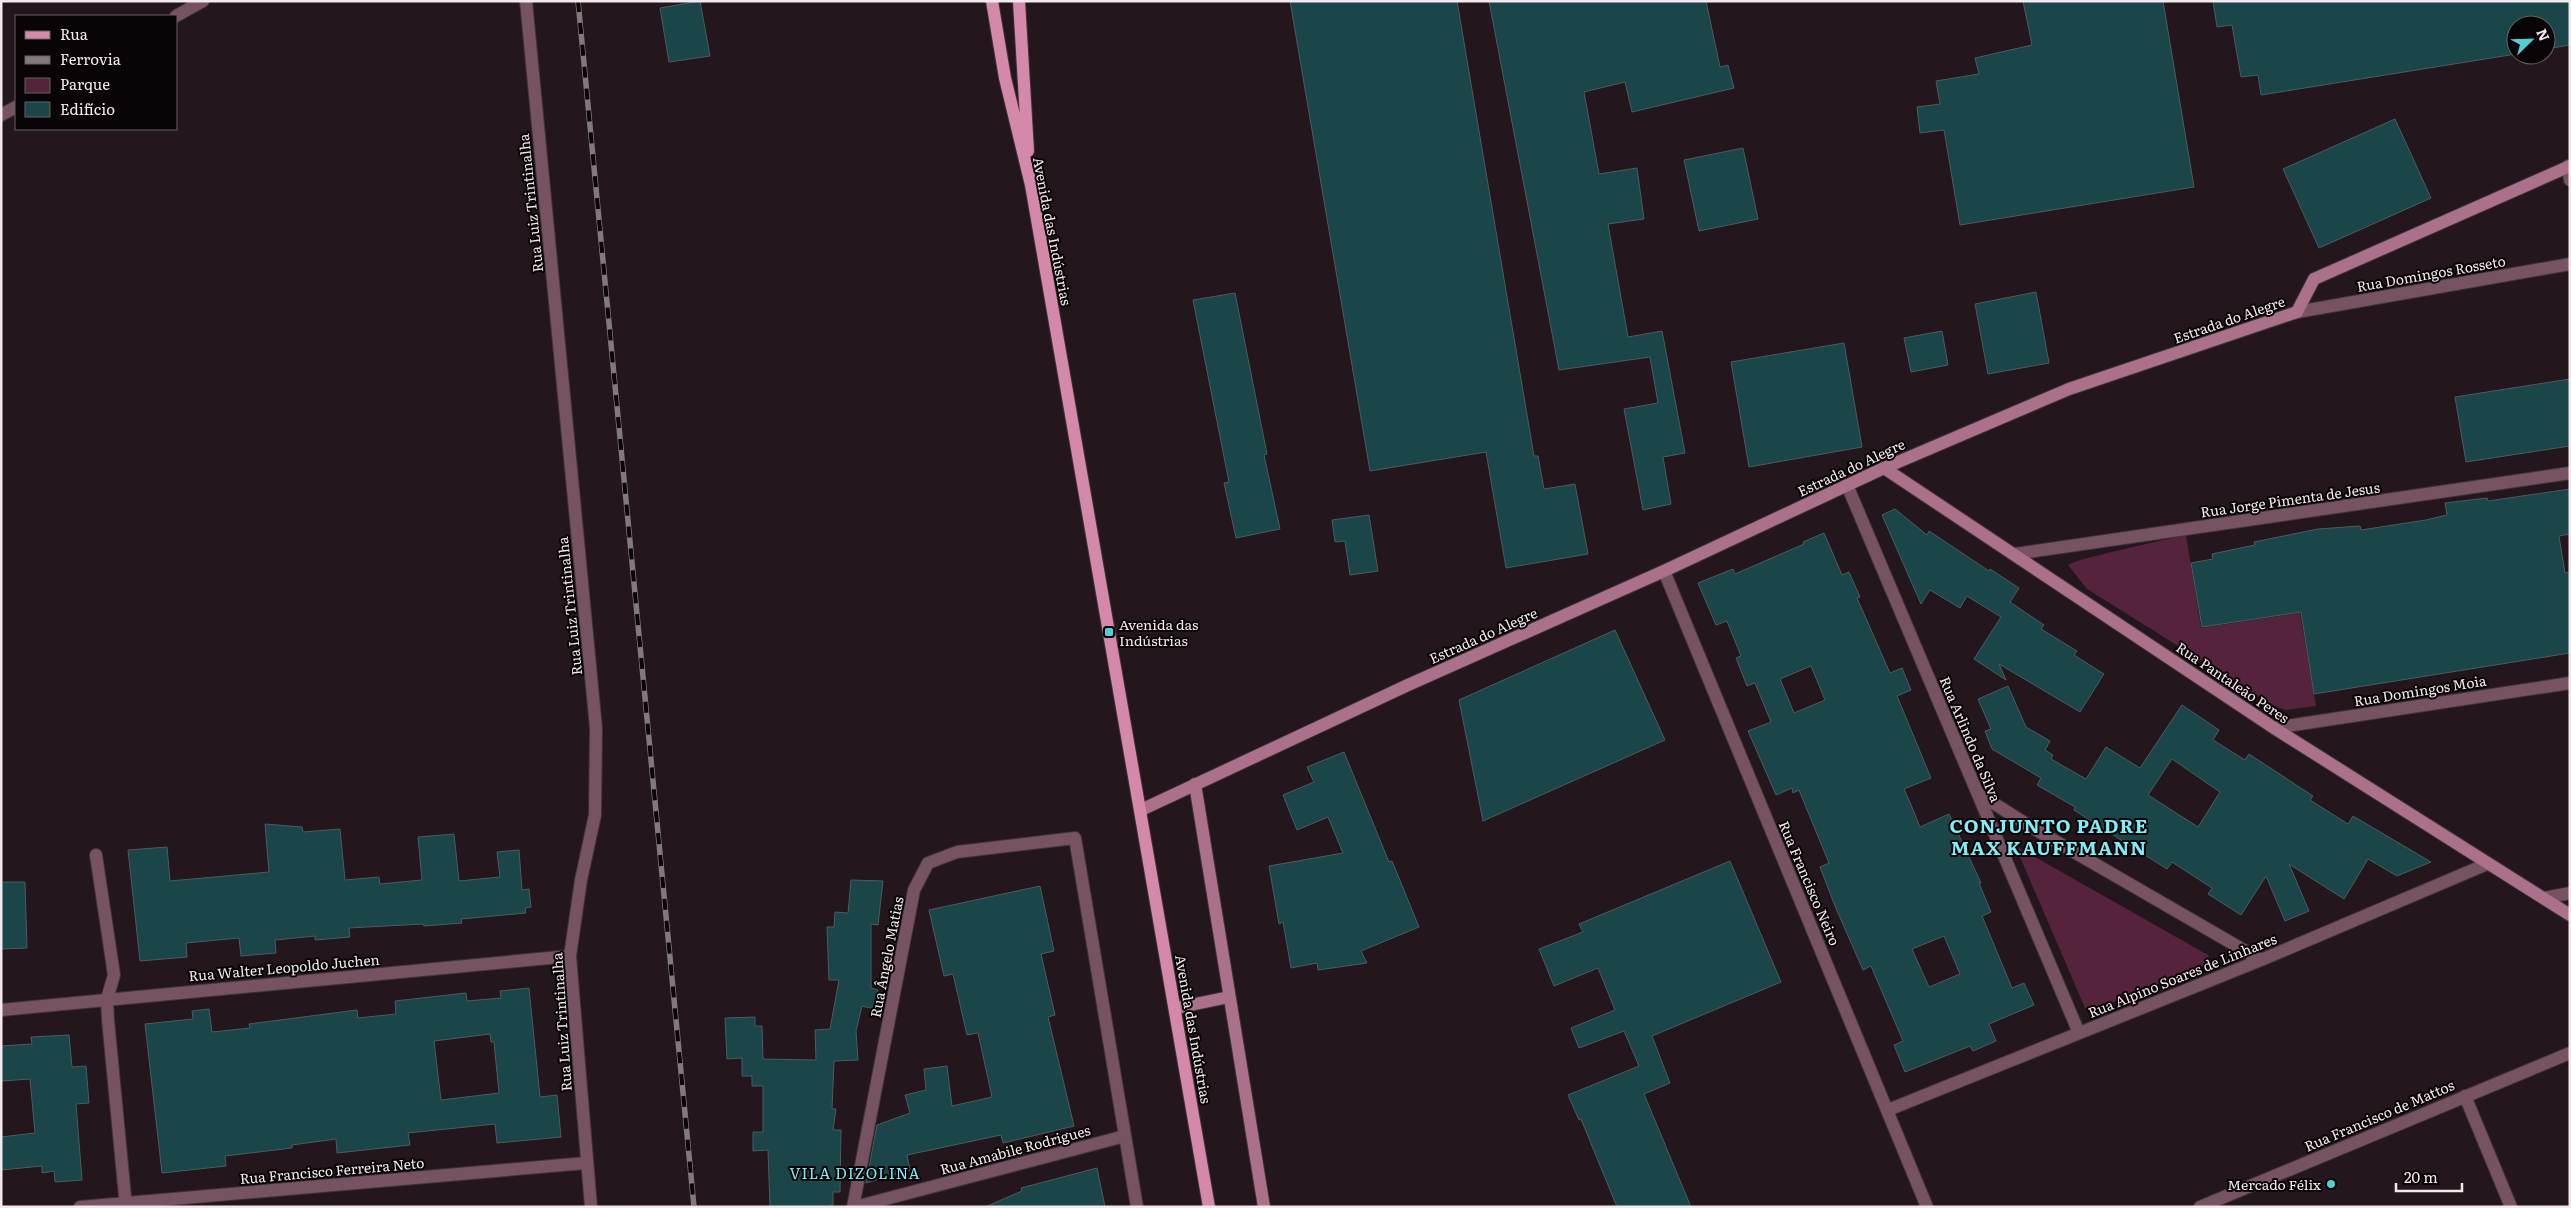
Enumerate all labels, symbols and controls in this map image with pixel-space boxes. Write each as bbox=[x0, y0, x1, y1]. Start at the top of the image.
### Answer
legend bbox=[15, 15, 178, 130]
north arrow bbox=[2506, 15, 2556, 65]
text: Rua bbox=[60, 22, 89, 45]
text: N bbox=[2532, 25, 2555, 44]
text: Ferrovia bbox=[60, 47, 122, 70]
text: Parque bbox=[60, 72, 110, 95]
text: Edifício bbox=[60, 97, 115, 120]
street label: Rua Luiz Trintinalha bbox=[513, 132, 547, 273]
street label: Avenida das Indústrias bbox=[1029, 155, 1077, 307]
street label: Rua Domingos Rosseto bbox=[2355, 250, 2507, 296]
street label: Estrada do Alegre bbox=[2171, 291, 2287, 347]
street label: Estrada do Alegre bbox=[1794, 433, 1908, 501]
street label: Rua Jorge Pimenta de Jesus bbox=[2199, 477, 2381, 521]
street label: Rua Luiz Trintinalha bbox=[552, 535, 586, 676]
street label: Estrada do Alegre bbox=[1426, 602, 1540, 668]
place label: Avenida das Indústrias bbox=[1119, 614, 1198, 650]
marker: Avenida das Indústrias bbox=[1103, 626, 1115, 638]
street label: Rua Pantaleão Peres bbox=[2173, 637, 2293, 727]
street label: Rua Domingos Moia bbox=[2352, 670, 2488, 710]
street label: Rua Arlindo da Silva bbox=[1935, 673, 2007, 805]
district label: CONJUNTO PADRE MAX KAUFFMANN bbox=[1950, 811, 2148, 861]
street label: Rua Francisco Neiro bbox=[1775, 818, 1845, 948]
street label: Rua Ângelo Matias bbox=[864, 895, 908, 1019]
street label: Rua Alpino Soares de Linhares bbox=[2085, 928, 2279, 1022]
street label: Rua Walter Leopoldo Juchen bbox=[188, 949, 380, 985]
street label: Rua Luiz Trintinalha bbox=[546, 951, 576, 1092]
street label: Avenida das Indústrias bbox=[1171, 953, 1217, 1105]
street label: Rua Francisco de Mattos bbox=[2301, 1074, 2457, 1156]
street label: Rua Amabile Rodrigues bbox=[938, 1119, 1092, 1179]
street label: Rua Francisco Ferreira Neto bbox=[239, 1152, 425, 1188]
scale bar bbox=[2396, 1160, 2462, 1192]
district label: VILA DIZOLINA bbox=[789, 1161, 921, 1184]
text: 20 m bbox=[2404, 1165, 2438, 1188]
place label: Mercado Félix bbox=[2227, 1174, 2321, 1194]
marker: Mercado Félix bbox=[2325, 1178, 2337, 1190]

